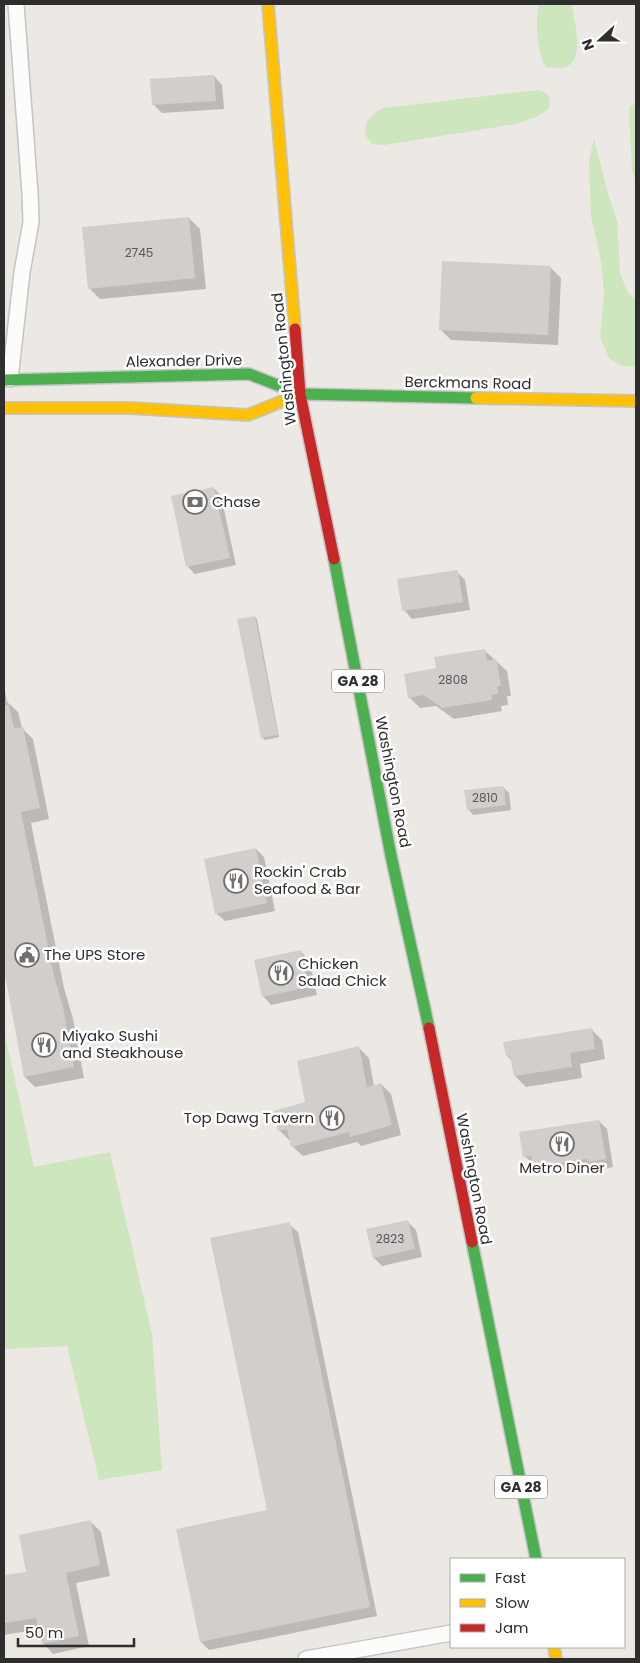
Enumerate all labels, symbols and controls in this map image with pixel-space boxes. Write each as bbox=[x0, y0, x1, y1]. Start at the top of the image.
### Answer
north arrow bbox=[575, 15, 625, 65]
text: N bbox=[577, 36, 599, 53]
house number: 2745 bbox=[125, 244, 153, 261]
street label: Washington Road bbox=[266, 292, 301, 426]
street label: Alexander Drive bbox=[125, 349, 243, 372]
street label: Berckmans Road bbox=[404, 371, 532, 394]
bank icon: Chase bbox=[182, 489, 208, 515]
place label: Chase bbox=[212, 491, 260, 512]
road number: GA 28 bbox=[332, 669, 384, 692]
house number: 2808 bbox=[438, 671, 468, 688]
street label: Washington Road bbox=[370, 714, 417, 849]
house number: 2810 bbox=[472, 789, 498, 806]
place label: Rockin' Crab Seafood & Bar bbox=[254, 861, 361, 899]
restaurant icon: Rockin' Crab Seafood & Bar bbox=[223, 868, 249, 894]
public building icon: The UPS Store bbox=[14, 942, 40, 968]
place label: The UPS Store bbox=[44, 944, 145, 965]
place label: Chicken Salad Chick bbox=[298, 953, 387, 991]
restaurant icon: Chicken Salad Chick bbox=[268, 960, 294, 986]
place label: Miyako Sushi and Steakhouse bbox=[62, 1025, 183, 1063]
restaurant icon: Miyako Sushi and Steakhouse bbox=[31, 1032, 57, 1058]
restaurant icon: Top Dawg Tavern bbox=[319, 1105, 345, 1131]
place label: Top Dawg Tavern bbox=[184, 1107, 314, 1128]
street label: Washington Road bbox=[451, 1111, 498, 1246]
restaurant icon: Metro Diner bbox=[549, 1131, 575, 1157]
place label: Metro Diner bbox=[519, 1157, 605, 1178]
house number: 2823 bbox=[376, 1230, 404, 1247]
road number: GA 28 bbox=[495, 1475, 547, 1498]
legend bbox=[450, 1558, 625, 1648]
text: Fast bbox=[495, 1567, 526, 1588]
text: Slow bbox=[495, 1592, 530, 1613]
scale bar bbox=[18, 1616, 134, 1648]
text: Jam bbox=[495, 1617, 529, 1638]
text: 50 m bbox=[25, 1622, 63, 1643]

